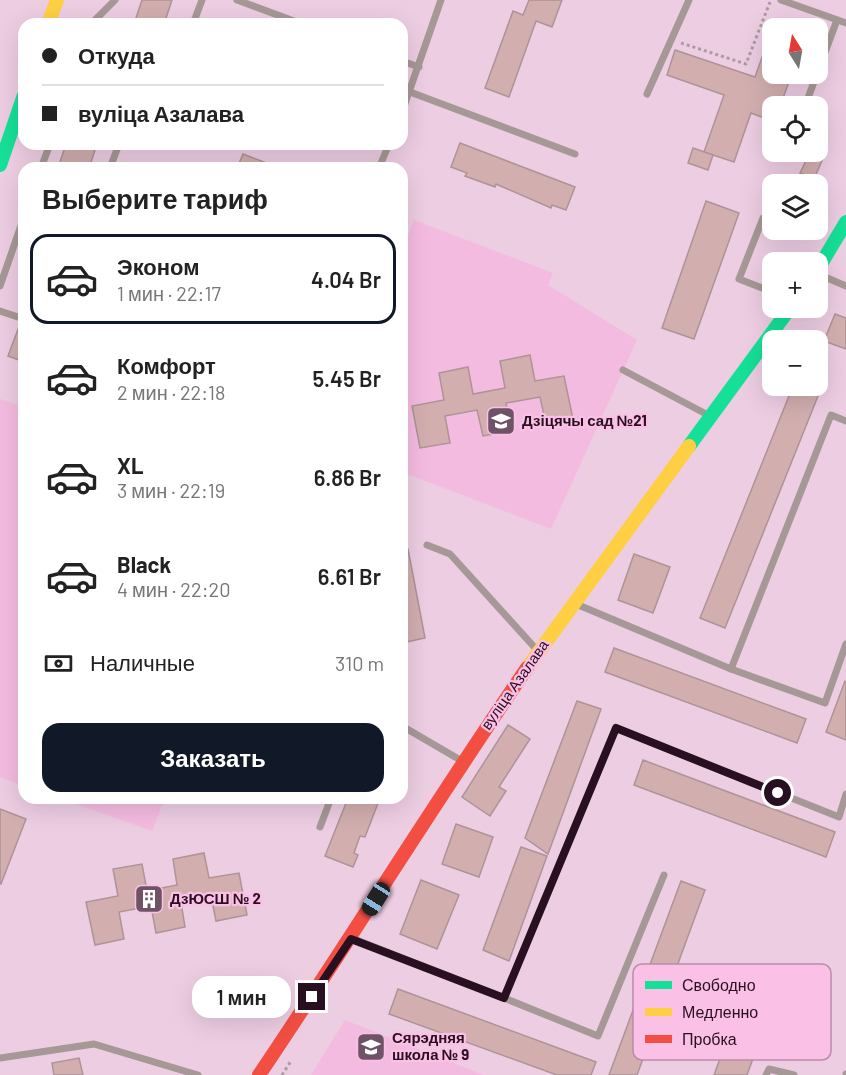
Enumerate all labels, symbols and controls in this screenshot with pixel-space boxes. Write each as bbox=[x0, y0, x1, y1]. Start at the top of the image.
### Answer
north arrow bbox=[762, 18, 828, 84]
map controls bbox=[762, 18, 828, 396]
text: Откуда bbox=[78, 42, 155, 68]
button: locate bbox=[762, 96, 828, 162]
text: вуліца Азалава bbox=[78, 100, 244, 126]
button: layers bbox=[762, 174, 828, 240]
text: Выберите тариф bbox=[42, 182, 268, 214]
icon: car bbox=[45, 252, 99, 306]
button: + bbox=[762, 252, 828, 318]
text: Эконом bbox=[117, 253, 200, 279]
text: 4.04 Br bbox=[311, 266, 381, 292]
text: 1 мин · 22:17 bbox=[117, 281, 221, 305]
button: − bbox=[762, 330, 828, 396]
icon: car bbox=[45, 351, 99, 405]
text: Комфорт bbox=[117, 352, 216, 378]
text: 5.45 Br bbox=[312, 365, 381, 391]
text: 2 мин · 22:18 bbox=[117, 380, 226, 404]
school or university icon: Дзіцячы сад №21 bbox=[485, 405, 517, 437]
place label: Дзіцячы сад №21 bbox=[522, 411, 647, 429]
icon: car bbox=[45, 450, 99, 504]
text: XL bbox=[117, 452, 143, 478]
text: 6.86 Br bbox=[314, 464, 381, 490]
text: 3 мин · 22:19 bbox=[117, 478, 225, 502]
icon: car bbox=[45, 549, 99, 603]
text: Black bbox=[117, 551, 171, 577]
text: 6.61 Br bbox=[318, 563, 381, 589]
text: 4 мин · 22:20 bbox=[117, 577, 230, 601]
street label: вуліца Азалава bbox=[477, 636, 552, 733]
icon: cash bbox=[42, 647, 75, 680]
text: Наличные bbox=[90, 649, 195, 675]
text: 310 m bbox=[335, 651, 384, 675]
button: Заказать bbox=[42, 723, 384, 792]
route start bbox=[764, 779, 791, 806]
car bbox=[359, 879, 393, 919]
building icon: ДзЮСШ № 2 bbox=[133, 883, 165, 915]
place label: ДзЮСШ № 2 bbox=[170, 889, 261, 907]
legend bbox=[633, 964, 831, 1060]
text: Свободно bbox=[682, 975, 756, 994]
callout: 1 мин bbox=[192, 976, 291, 1018]
route end bbox=[298, 983, 325, 1010]
text: 1 мин bbox=[216, 985, 267, 1009]
text: Медленно bbox=[682, 1002, 758, 1021]
place label: Сярэдняя школа № 9 bbox=[392, 1028, 469, 1063]
text: Пробка bbox=[682, 1029, 737, 1048]
school or university icon: Сярэдняя школа № 9 bbox=[355, 1031, 387, 1063]

